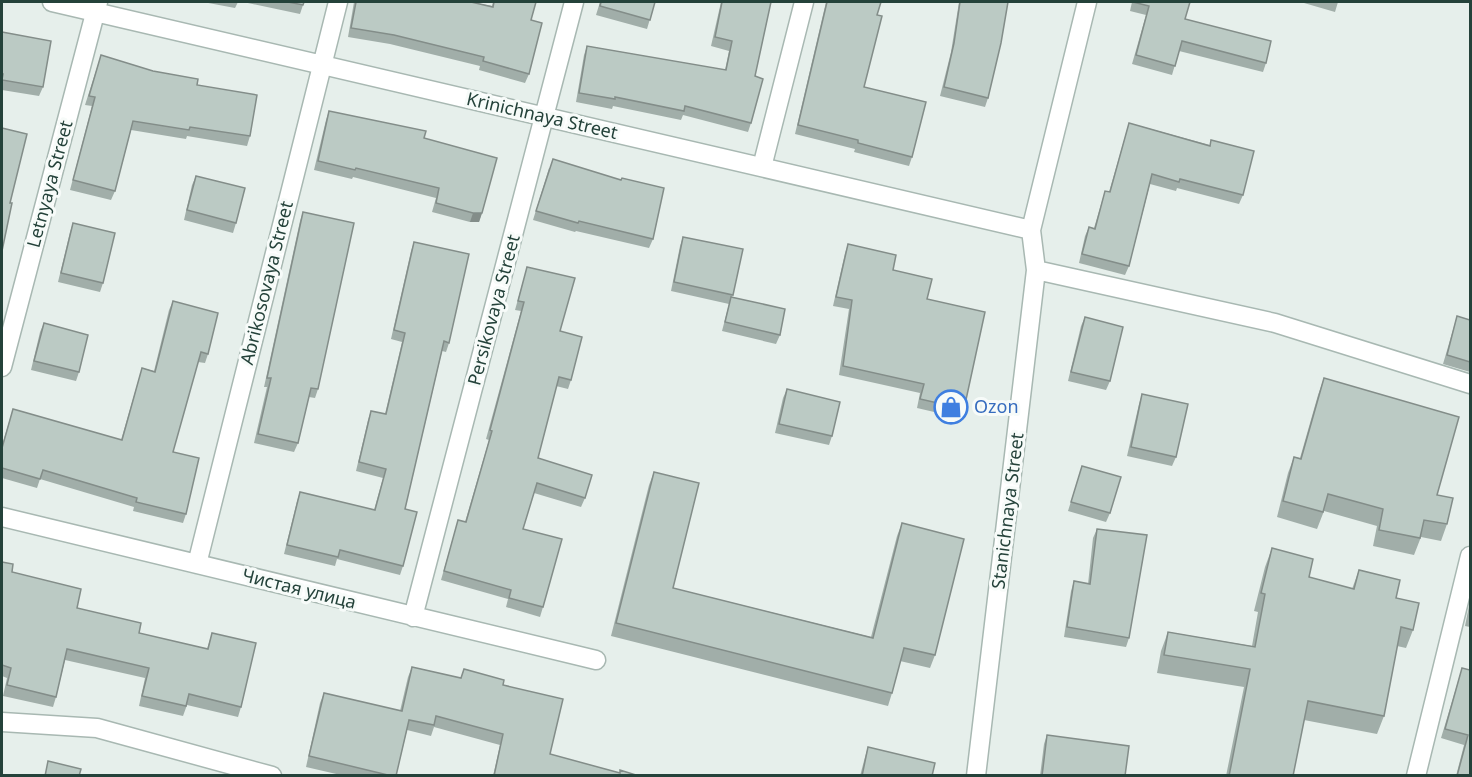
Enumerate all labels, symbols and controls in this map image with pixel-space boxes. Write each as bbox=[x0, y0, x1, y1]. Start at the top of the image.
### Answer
street label: Krinichnaya Street bbox=[464, 86, 621, 144]
street label: Letnyaya Street bbox=[21, 117, 78, 250]
street label: Abrikosovaya Street bbox=[234, 198, 298, 367]
street label: Persikovaya Street bbox=[461, 231, 525, 388]
shop icon: Ozon bbox=[933, 389, 969, 425]
place label: Ozon bbox=[974, 394, 1019, 418]
street label: Stanichnaya Street bbox=[986, 431, 1029, 590]
street label: Чистая улица bbox=[240, 562, 359, 614]

